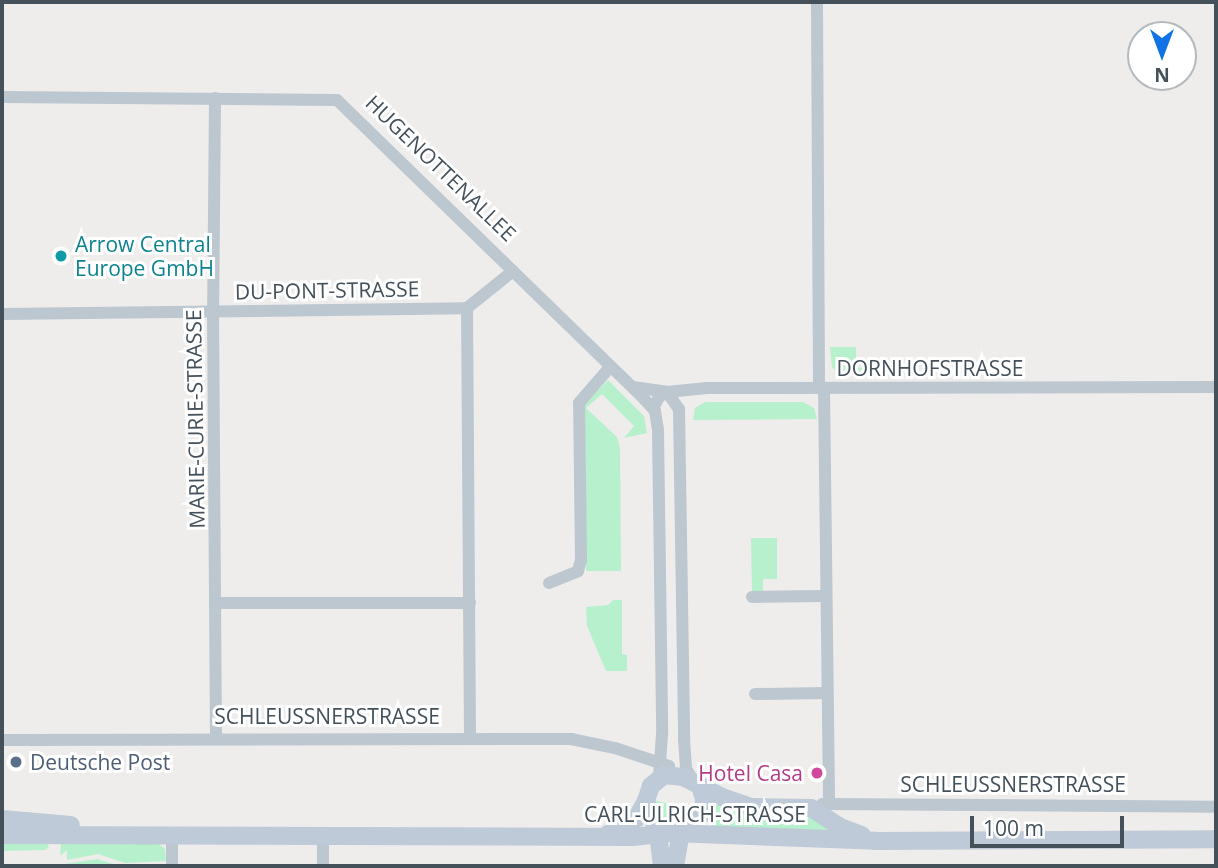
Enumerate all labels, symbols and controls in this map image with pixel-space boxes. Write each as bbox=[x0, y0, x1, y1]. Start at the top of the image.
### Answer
north arrow bbox=[1127, 21, 1197, 91]
text: N bbox=[1154, 62, 1170, 88]
street label: HUGENOTTENALLEE bbox=[361, 90, 521, 246]
place label: Arrow Central Europe GmbH bbox=[75, 231, 214, 281]
marker: Arrow Central Europe GmbH bbox=[53, 248, 69, 264]
street label: DU-PONT-STRASSE bbox=[235, 276, 419, 304]
street label: MARIE-CURIE-STRASSE bbox=[180, 309, 210, 529]
street label: DORNHOFSTRASSE bbox=[836, 355, 1024, 381]
street label: SCHLEUSSNERSTRASSE bbox=[214, 703, 440, 729]
place label: Deutsche Post bbox=[30, 749, 170, 775]
marker: Deutsche Post bbox=[8, 754, 24, 770]
place label: Hotel Casa bbox=[698, 760, 803, 786]
marker: Hotel Casa bbox=[809, 765, 825, 781]
street label: SCHLEUSSNERSTRASSE bbox=[900, 771, 1126, 797]
street label: CARL-ULRICH-STRASSE bbox=[584, 801, 806, 827]
scale bar bbox=[973, 802, 1127, 846]
text: 100 m bbox=[983, 814, 1044, 842]

